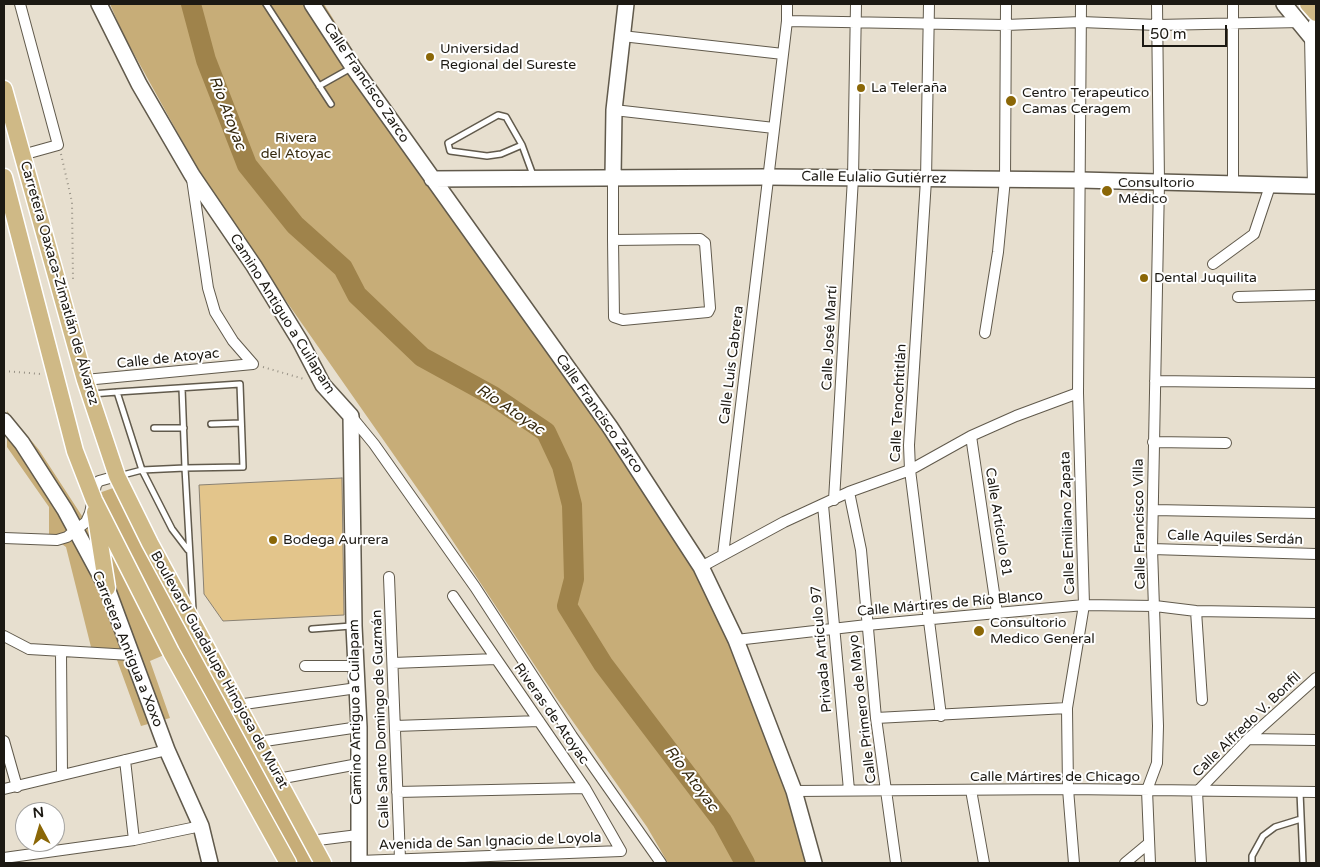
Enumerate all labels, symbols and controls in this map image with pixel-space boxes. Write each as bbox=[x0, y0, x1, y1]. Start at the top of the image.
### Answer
scale bar bbox=[1145, 15, 1230, 47]
street label: Calle Francisco Zarco bbox=[320, 20, 412, 146]
text: 50 m bbox=[1150, 25, 1187, 43]
place label: Universidad Regional del Sureste bbox=[440, 41, 576, 74]
marker: Universidad Regional del Sureste bbox=[424, 51, 436, 63]
water label: Río Atoyac bbox=[205, 74, 249, 152]
place label: La Teleraña bbox=[871, 80, 947, 96]
marker: La Teleraña bbox=[855, 82, 867, 94]
place label: Centro Terapeutico Camas Ceragem bbox=[1022, 85, 1149, 118]
marker: Centro Terapeutico Camas Ceragem bbox=[1004, 94, 1018, 108]
park label: Rivera del Atoyac bbox=[261, 130, 331, 162]
street label: Carretera Oaxaca-Zimatlán de Álvarez bbox=[16, 159, 102, 407]
street label: Calle Eulalio Gutiérrez bbox=[801, 168, 947, 188]
place label: Consultorio Médico bbox=[1118, 175, 1194, 208]
marker: Consultorio Médico bbox=[1100, 184, 1114, 198]
street label: Camino Antiguo a Cuilapam bbox=[226, 231, 338, 397]
place label: Dental Juquilita bbox=[1154, 270, 1257, 286]
marker: Dental Juquilita bbox=[1138, 272, 1150, 284]
street label: Calle José Martí bbox=[819, 285, 841, 391]
street label: Calle Luis Cabrera bbox=[716, 305, 748, 425]
street label: Calle Tenochtitlán bbox=[888, 343, 910, 463]
street label: Calle de Atoyac bbox=[116, 345, 220, 373]
street label: Calle Francisco Zarco bbox=[552, 351, 646, 477]
water label: Río Atoyac bbox=[473, 381, 547, 439]
street label: Calle Emiliano Zapata bbox=[1057, 451, 1079, 595]
street label: Calle Francisco Villa bbox=[1130, 458, 1150, 590]
street label: Calle Artículo 81 bbox=[981, 466, 1015, 578]
street label: Calle Aquiles Serdán bbox=[1167, 527, 1303, 549]
place label: Bodega Aurrera bbox=[283, 532, 389, 548]
marker: Bodega Aurrera bbox=[267, 534, 279, 546]
street label: Boulevard Guadalupe Hinojosa de Murat bbox=[146, 548, 292, 792]
street label: Carretera Antigua a Xoxo bbox=[88, 568, 166, 730]
street label: Privada Artículo 97 bbox=[808, 585, 836, 713]
street label: Calle Mártires de Río Blanco bbox=[856, 588, 1044, 620]
street label: Calle Santo Domingo de Guzmán bbox=[369, 609, 393, 829]
place label: Consultorio Medico General bbox=[990, 615, 1095, 648]
street label: Camino Antiguo a Cuilapam bbox=[346, 619, 366, 805]
marker: Consultorio Medico General bbox=[972, 624, 986, 638]
street label: Calle Primero de Mayo bbox=[846, 634, 880, 784]
street label: Riveras de Atoyac bbox=[510, 660, 592, 768]
street label: Calle Alfredo V. Bonfil bbox=[1189, 669, 1305, 781]
water label: Río Atoyac bbox=[661, 743, 721, 815]
street label: Calle Mártires de Chicago bbox=[970, 769, 1140, 785]
north arrow bbox=[15, 802, 65, 852]
text: N bbox=[32, 804, 45, 822]
street label: Avenida de San Ignacio de Loyola bbox=[378, 830, 602, 854]

